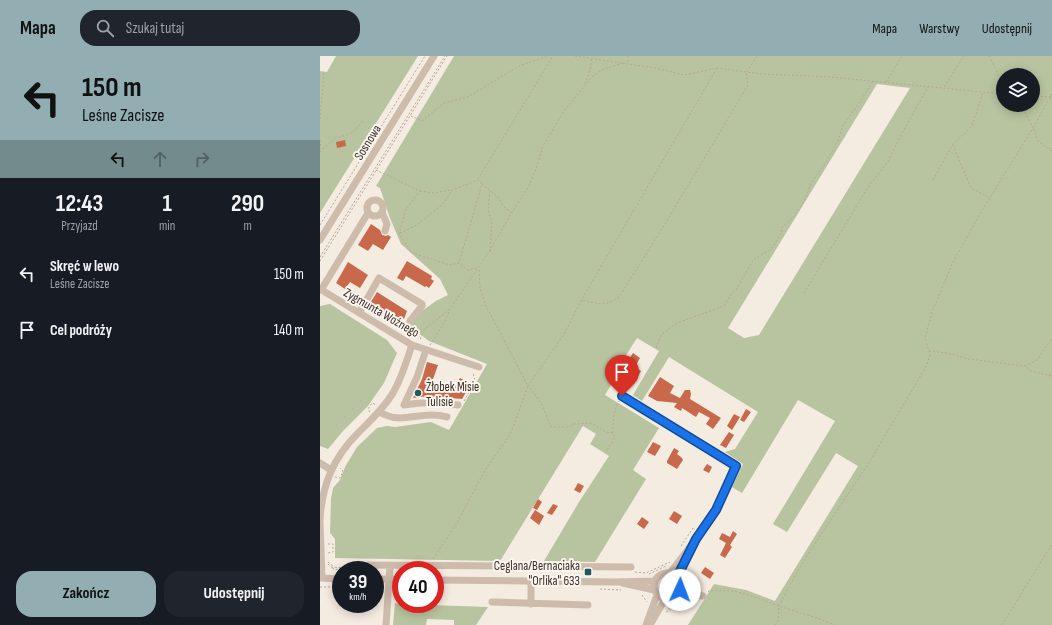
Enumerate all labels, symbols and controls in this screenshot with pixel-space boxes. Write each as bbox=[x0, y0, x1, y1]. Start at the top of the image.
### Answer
search box bbox=[80, 10, 360, 46]
text: Mapa bbox=[20, 17, 56, 40]
icon: search bbox=[94, 17, 116, 39]
text: Szukaj tutaj bbox=[126, 19, 184, 38]
text: Mapa bbox=[872, 20, 897, 37]
text: Warstwy bbox=[919, 20, 960, 37]
text: Udostępnij bbox=[982, 20, 1032, 37]
map controls bbox=[996, 68, 1040, 112]
button: layers bbox=[996, 68, 1040, 112]
text: 150 m bbox=[82, 71, 142, 104]
icon: left bbox=[16, 72, 68, 124]
text: Leśne Zacisze bbox=[82, 105, 164, 126]
street label: Sosnowa bbox=[351, 122, 385, 163]
icon: left bbox=[107, 148, 129, 170]
icon: ahead bbox=[149, 148, 171, 170]
icon: right bbox=[191, 148, 213, 170]
text: 12:43 bbox=[56, 189, 103, 218]
text: 1 bbox=[162, 189, 172, 218]
text: 290 bbox=[231, 189, 264, 218]
text: Przyjazd bbox=[61, 218, 98, 234]
text: min bbox=[159, 218, 175, 234]
text: m bbox=[243, 218, 252, 234]
text: Skręć w lewo bbox=[50, 257, 119, 276]
icon: left bbox=[16, 263, 38, 285]
text: 150 m bbox=[274, 265, 304, 284]
text: Leśne Zacisze bbox=[50, 276, 110, 292]
street label: Zygmunta Woźnego bbox=[341, 285, 422, 341]
icon: arrive bbox=[16, 319, 38, 341]
text: Cel podróży bbox=[50, 321, 112, 340]
text: 140 m bbox=[274, 321, 304, 340]
pin bbox=[605, 355, 639, 396]
icon: arrive bbox=[611, 361, 633, 383]
place label: Żłobek Misie Tulisie bbox=[426, 378, 479, 410]
marker: Żłobek Misie Tulisie bbox=[413, 388, 423, 398]
place label: Ceglana/Bernaciaka "Orlika" 633 bbox=[494, 558, 580, 589]
speed limit sign: 40 bbox=[392, 561, 444, 613]
marker: Ceglana/Bernaciaka "Orlika" 633 bbox=[583, 567, 593, 577]
position arrow bbox=[659, 569, 701, 611]
text: 39 bbox=[349, 570, 367, 594]
button: Zakończ bbox=[16, 571, 156, 617]
button: Udostępnij bbox=[164, 571, 304, 617]
text: km/h bbox=[349, 591, 367, 603]

